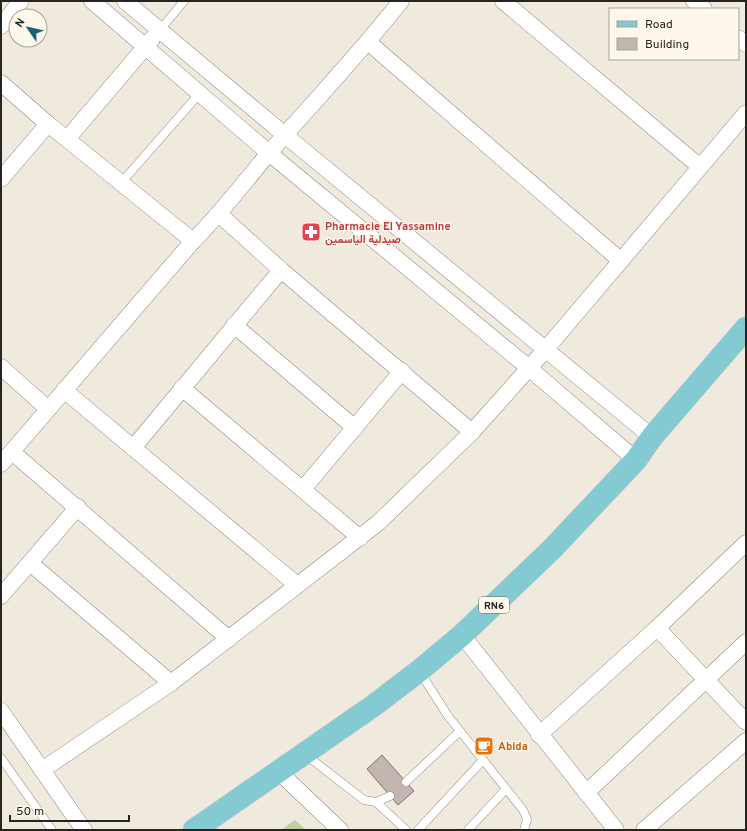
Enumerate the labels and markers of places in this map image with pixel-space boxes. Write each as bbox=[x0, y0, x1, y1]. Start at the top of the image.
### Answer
place label: Pharmacie El Yassamine صيدلية الياسمين bbox=[325, 220, 451, 247]
pharmacy icon: Pharmacie El Yassamine صيدلية الياسمين bbox=[300, 221, 322, 243]
cafe icon: Abida bbox=[473, 735, 495, 757]
place label: Abida bbox=[498, 740, 528, 754]

